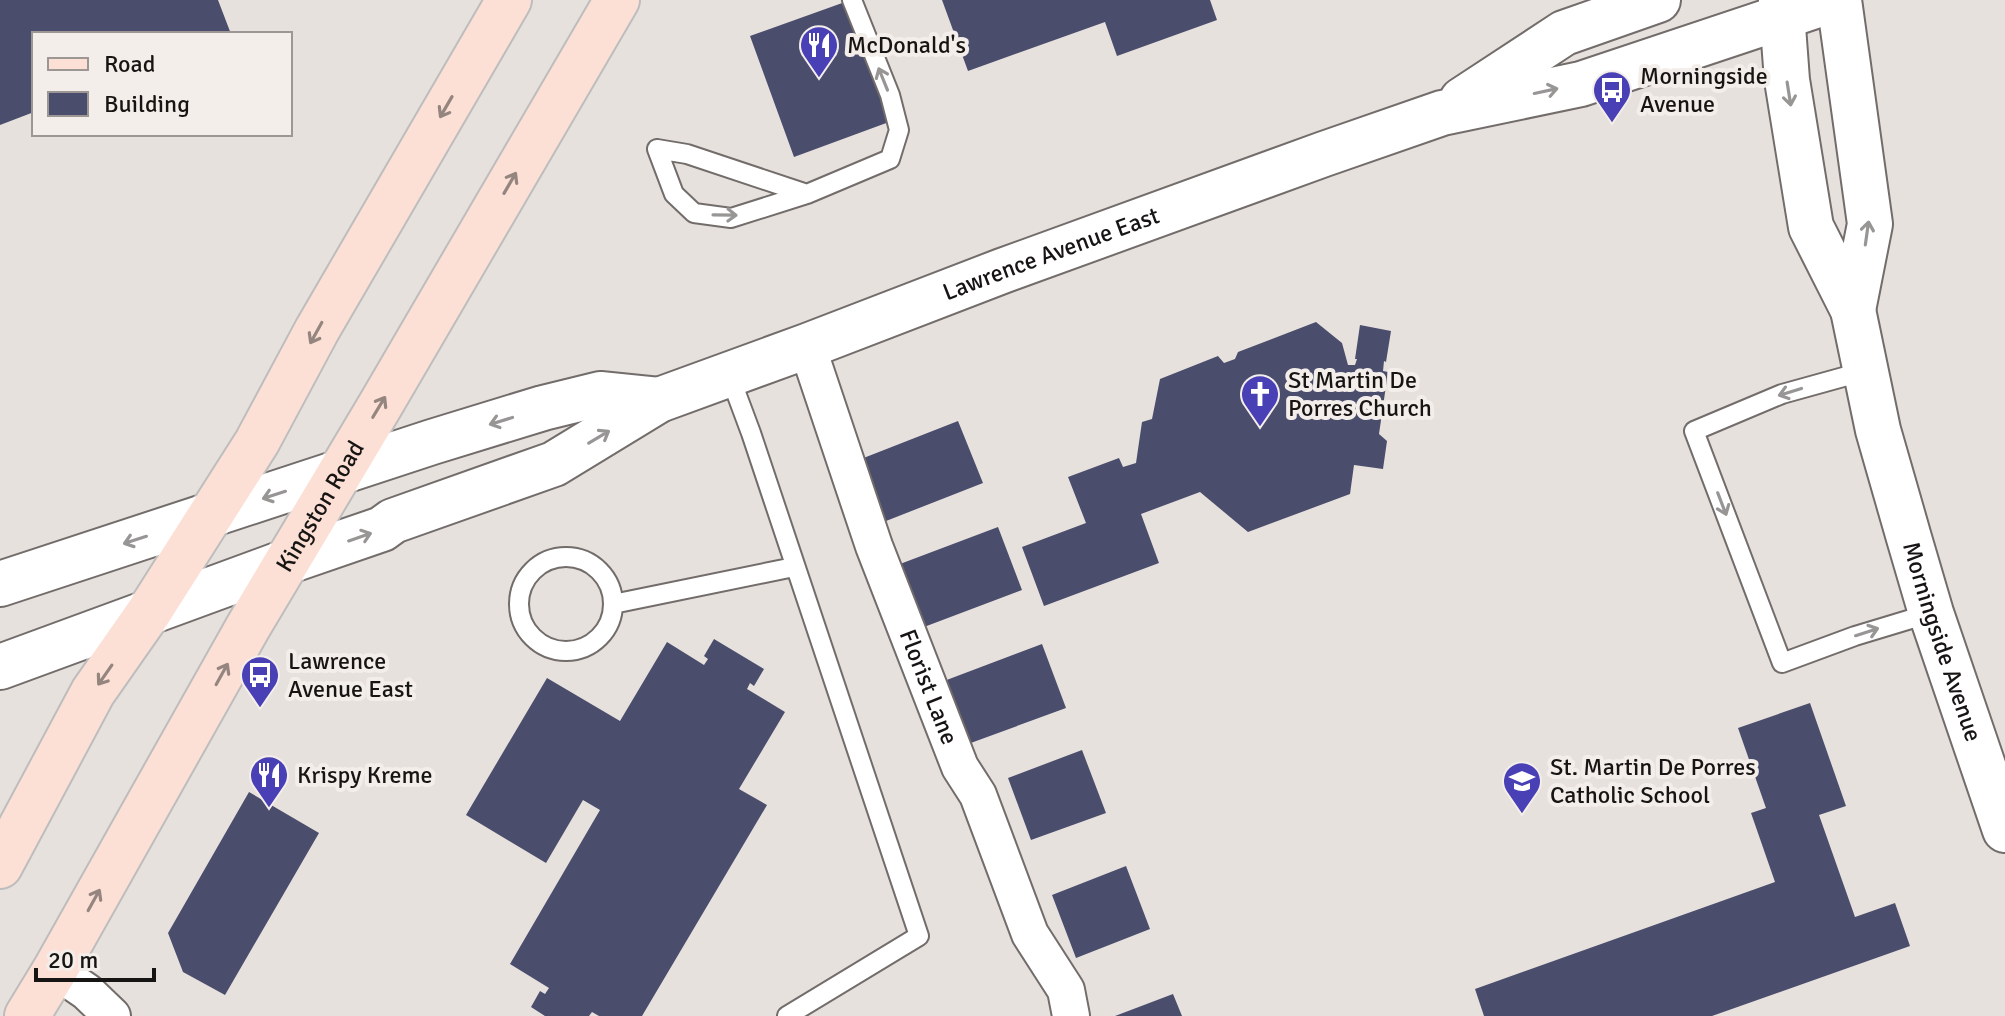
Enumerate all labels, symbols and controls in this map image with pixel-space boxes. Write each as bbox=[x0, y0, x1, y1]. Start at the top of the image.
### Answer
restaurant icon: McDonald's bbox=[798, 24, 840, 79]
place label: McDonald's bbox=[847, 30, 966, 60]
legend bbox=[32, 32, 292, 136]
text: Road bbox=[104, 49, 155, 79]
place label: Morningside Avenue bbox=[1640, 61, 1768, 119]
one-way arrow bbox=[875, 67, 889, 92]
bus stop icon: Morningside Avenue bbox=[1591, 69, 1633, 124]
one-way arrow bbox=[1783, 81, 1798, 107]
one-way arrow bbox=[1533, 83, 1558, 98]
text: Building bbox=[104, 89, 190, 119]
one-way arrow bbox=[438, 95, 454, 118]
one-way arrow bbox=[503, 171, 518, 195]
street label: Lawrence Avenue East bbox=[939, 200, 1163, 307]
one-way arrow bbox=[711, 208, 737, 223]
one-way arrow bbox=[1860, 221, 1875, 246]
one-way arrow bbox=[307, 320, 323, 344]
place label: St Martin De Porres Church bbox=[1288, 365, 1432, 423]
church icon: St Martin De Porres Church bbox=[1239, 373, 1281, 428]
one-way arrow bbox=[1778, 386, 1803, 400]
one-way arrow bbox=[371, 396, 387, 419]
one-way arrow bbox=[489, 414, 515, 429]
one-way arrow bbox=[587, 428, 610, 444]
street label: Kingston Road bbox=[269, 435, 371, 577]
one-way arrow bbox=[262, 489, 287, 503]
one-way arrow bbox=[1716, 492, 1730, 516]
one-way arrow bbox=[347, 528, 372, 543]
one-way arrow bbox=[123, 534, 148, 549]
street label: Morningside Avenue bbox=[1896, 538, 1989, 745]
one-way arrow bbox=[1854, 624, 1879, 639]
street label: Florist Lane bbox=[893, 625, 965, 749]
place label: Lawrence Avenue East bbox=[288, 646, 413, 704]
bus stop icon: Lawrence Avenue East bbox=[239, 654, 281, 709]
one-way arrow bbox=[214, 663, 230, 686]
one-way arrow bbox=[97, 664, 113, 686]
place label: St. Martin De Porres Catholic School bbox=[1550, 752, 1756, 810]
restaurant icon: Krispy Kreme bbox=[248, 754, 290, 809]
place label: Krispy Kreme bbox=[297, 760, 433, 790]
school or university icon: St. Martin De Porres Catholic School bbox=[1501, 760, 1543, 815]
one-way arrow bbox=[86, 889, 102, 912]
scale bar bbox=[36, 932, 154, 982]
text: 20 m bbox=[48, 945, 98, 975]

